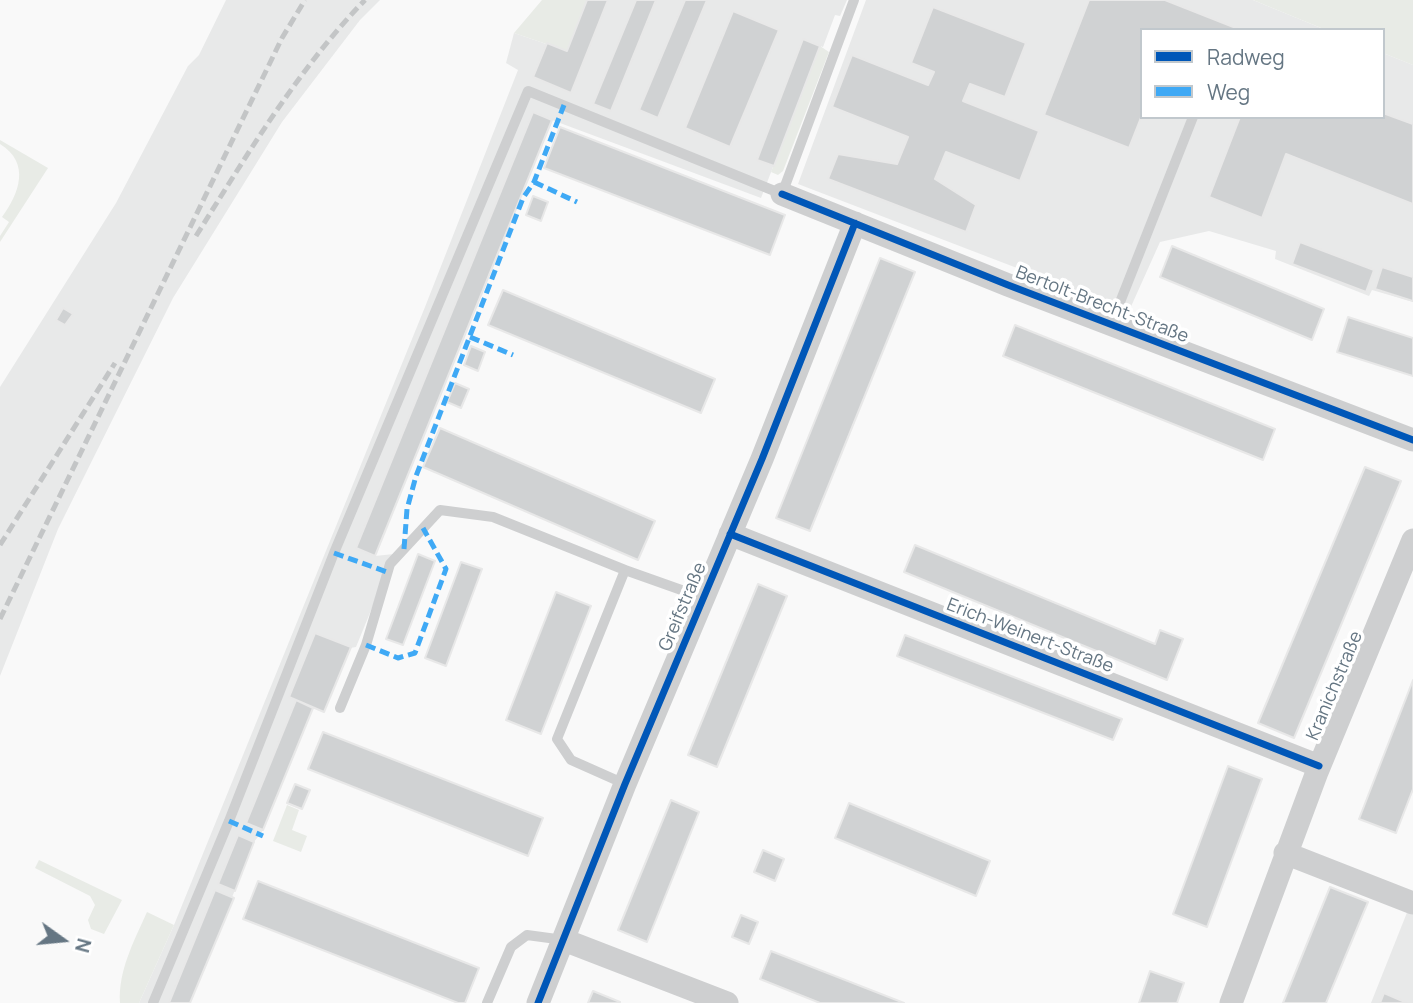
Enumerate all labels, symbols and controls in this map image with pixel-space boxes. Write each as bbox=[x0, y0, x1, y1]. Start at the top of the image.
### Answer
legend bbox=[1140, 28, 1385, 119]
text: Radweg bbox=[1207, 43, 1285, 71]
text: Weg bbox=[1207, 78, 1250, 106]
street label: Bertolt-Brecht-Straße bbox=[1012, 262, 1192, 348]
street label: Greifstraße bbox=[655, 559, 711, 655]
street label: Erich-Weinert-Straße bbox=[944, 594, 1116, 678]
street label: Kranichstraße bbox=[1302, 628, 1368, 744]
north arrow bbox=[28, 905, 98, 975]
text: N bbox=[69, 935, 98, 955]

